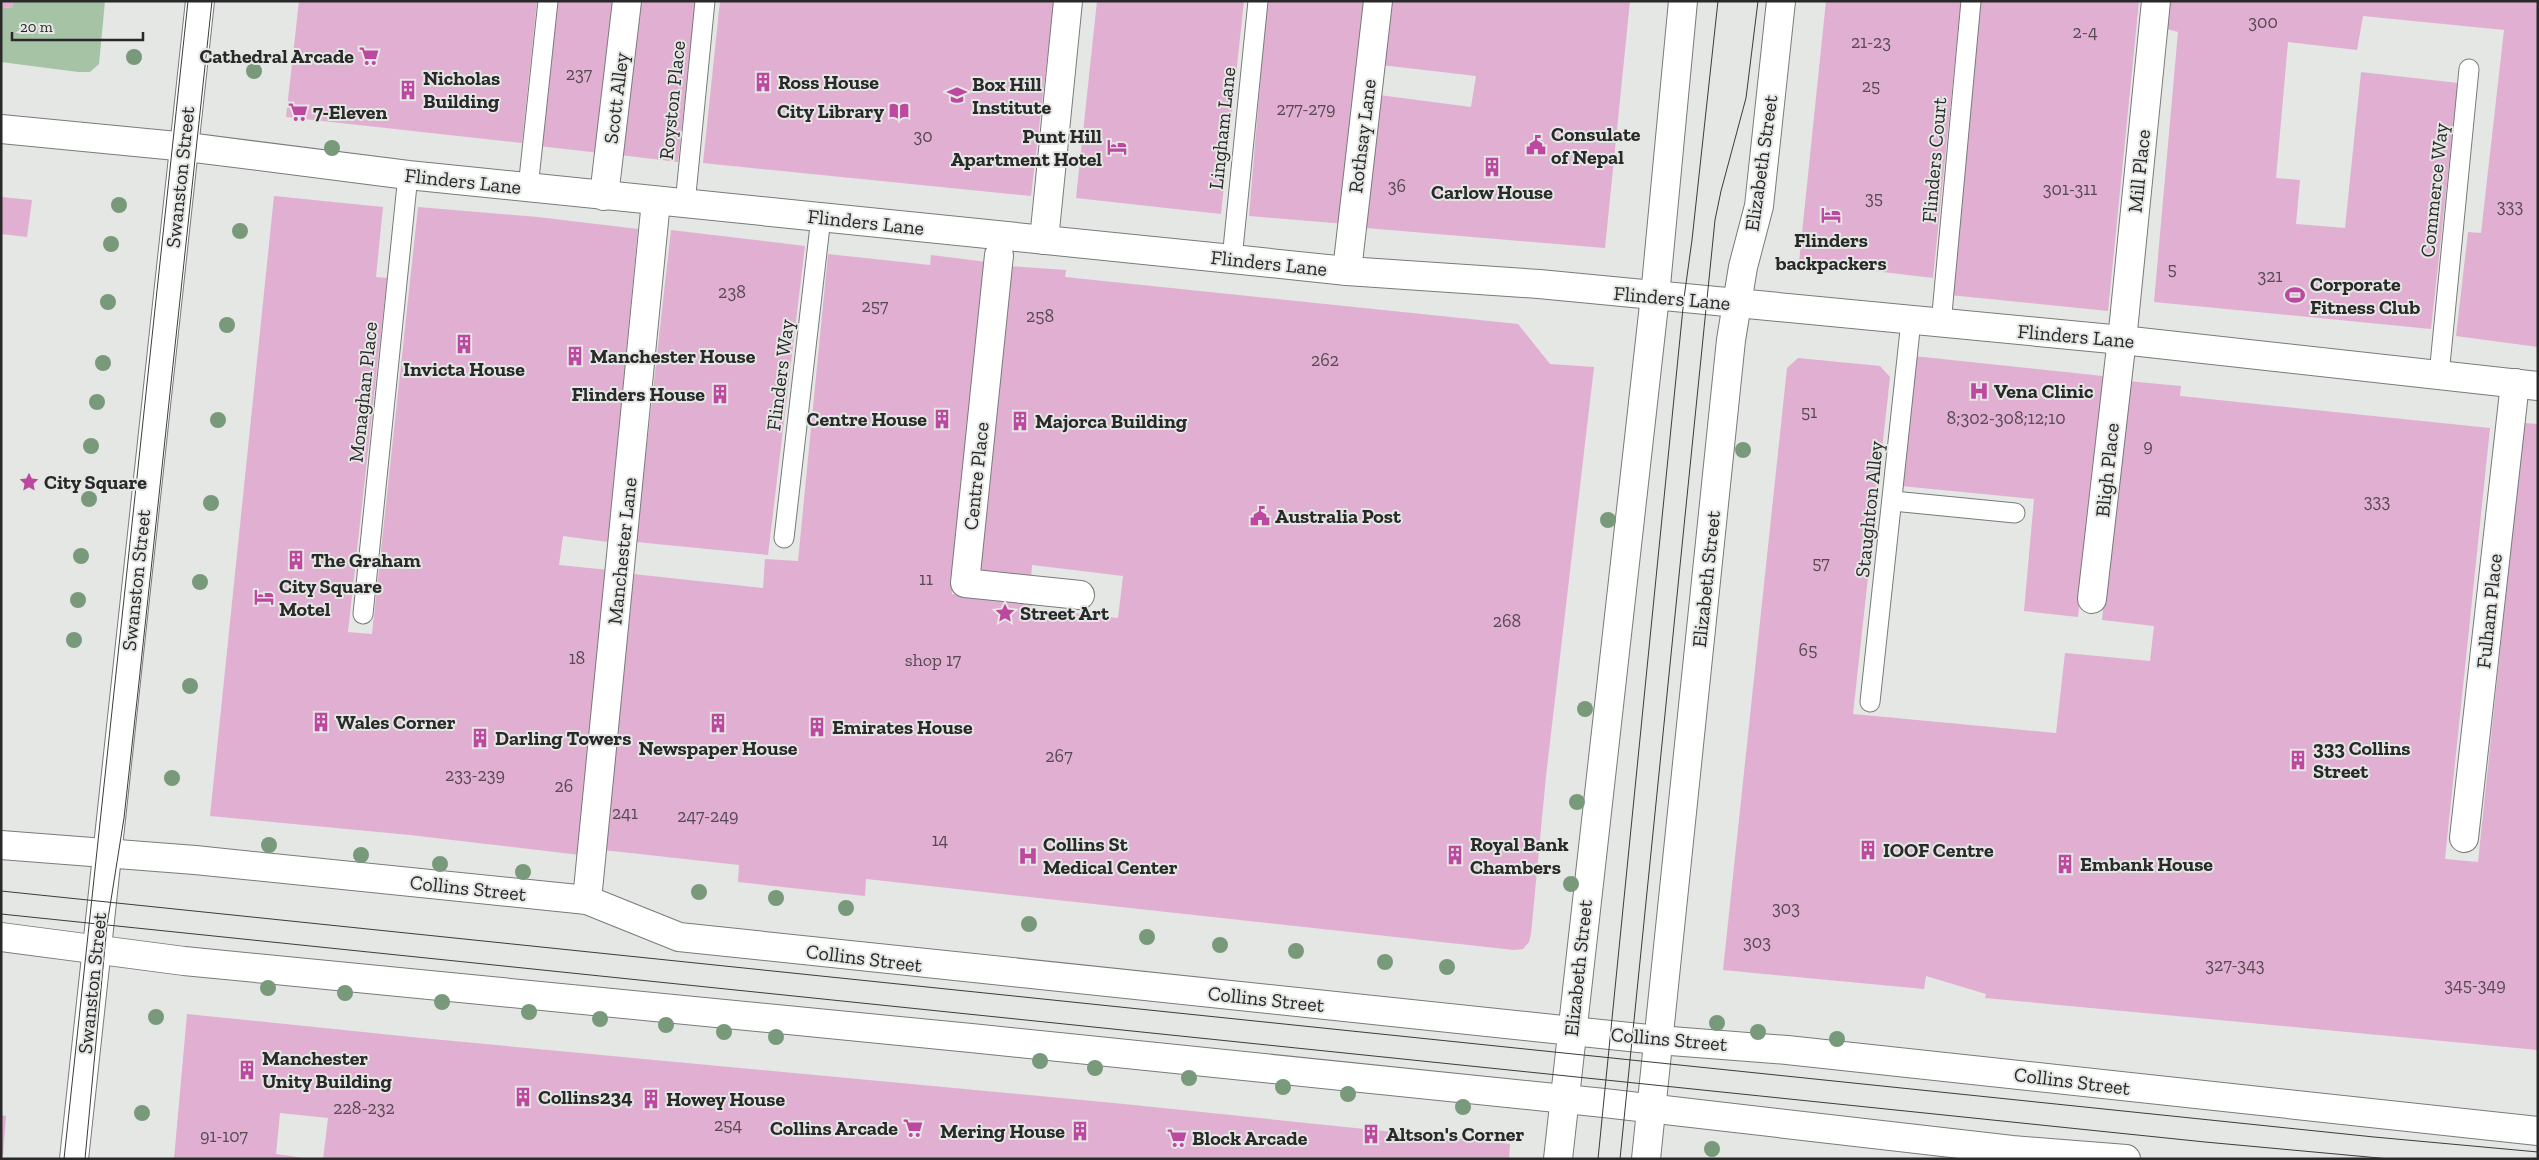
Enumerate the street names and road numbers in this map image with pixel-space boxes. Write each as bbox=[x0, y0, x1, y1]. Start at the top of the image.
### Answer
street label: Royston Place bbox=[654, 39, 690, 161]
street label: Scott Alley bbox=[598, 50, 634, 145]
street label: Lingham Lane bbox=[1204, 66, 1240, 190]
street label: Rothsay Lane bbox=[1343, 78, 1381, 194]
street label: Elizabeth Street bbox=[1740, 93, 1783, 233]
street label: Flinders Court bbox=[1917, 96, 1951, 224]
street label: Swanston Street bbox=[161, 105, 199, 249]
street label: Commerce Way bbox=[2415, 121, 2453, 259]
street label: Mill Place bbox=[2123, 128, 2155, 214]
street label: Flinders Lane bbox=[404, 163, 522, 199]
street label: Flinders Lane bbox=[807, 204, 925, 240]
street label: Flinders Lane bbox=[1210, 245, 1328, 281]
street label: Flinders Lane bbox=[1613, 281, 1731, 315]
street label: Flinders Way bbox=[761, 317, 799, 432]
street label: Flinders Lane bbox=[2017, 319, 2135, 353]
street label: Monaghan Place bbox=[344, 320, 382, 464]
street label: Centre Place bbox=[958, 421, 994, 531]
street label: Bligh Place bbox=[2090, 422, 2124, 518]
street label: Staughton Alley bbox=[1850, 439, 1888, 578]
street label: Manchester Lane bbox=[602, 476, 642, 626]
street label: Swanston Street bbox=[117, 508, 155, 652]
street label: Elizabeth Street bbox=[1687, 509, 1725, 649]
street label: Fulham Place bbox=[2471, 552, 2507, 670]
street label: Collins Street bbox=[409, 870, 528, 906]
street label: Elizabeth Street bbox=[1559, 898, 1597, 1038]
street label: Swanston Street bbox=[73, 911, 111, 1055]
street label: Collins Street bbox=[805, 939, 924, 977]
street label: Collins Street bbox=[1207, 981, 1326, 1017]
street label: Collins Street bbox=[1610, 1022, 1729, 1056]
street label: Collins Street bbox=[2013, 1062, 2132, 1100]

